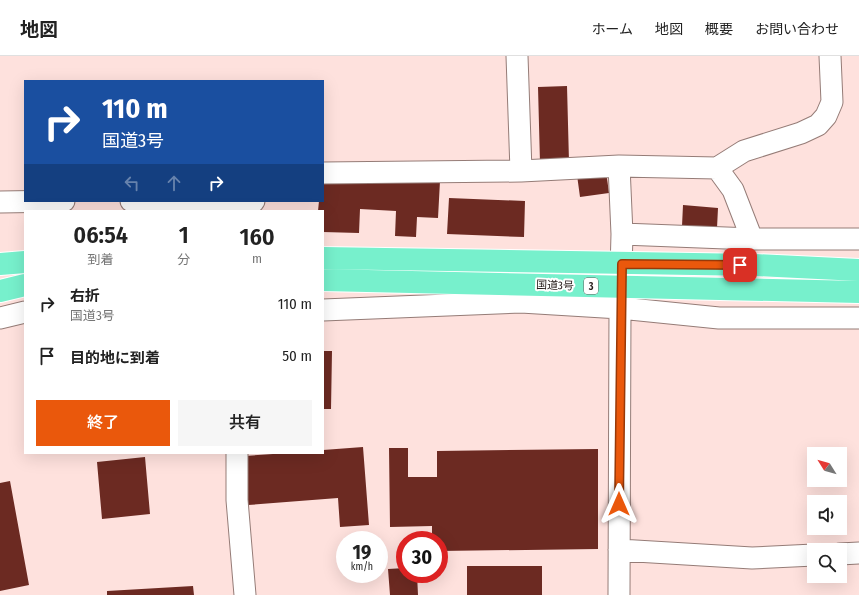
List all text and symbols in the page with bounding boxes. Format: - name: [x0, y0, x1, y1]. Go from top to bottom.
- text: 地図: [20, 18, 58, 41]
- text: ホーム: [591, 21, 633, 38]
- text: 地図: [655, 21, 683, 38]
- text: 概要: [705, 21, 733, 38]
- text: お問い合わせ: [755, 21, 839, 38]
- text: 110 m: [102, 92, 168, 125]
- icon: right: [36, 96, 88, 148]
- text: 国道3号: [102, 130, 164, 152]
- icon: left: [121, 172, 143, 194]
- icon: ahead: [163, 172, 185, 194]
- icon: right: [205, 172, 227, 194]
- text: 06:54: [73, 221, 128, 249]
- text: 1: [179, 221, 189, 249]
- text: 160: [239, 223, 275, 251]
- pin: [723, 248, 757, 282]
- text: m: [252, 251, 262, 266]
- text: 到着: [88, 252, 114, 267]
- text: 分: [177, 252, 190, 267]
- icon: arrive: [729, 254, 751, 276]
- street label: 国道3号: [536, 278, 574, 293]
- road number: 3: [584, 278, 598, 294]
- text: 右折: [70, 287, 100, 305]
- icon: right: [36, 293, 58, 315]
- text: 110 m: [278, 295, 312, 313]
- text: 国道3号: [70, 308, 115, 323]
- icon: arrive: [36, 345, 58, 367]
- text: 50 m: [282, 347, 312, 365]
- text: 目的地に到着: [70, 349, 160, 367]
- button: 終了: [36, 400, 170, 446]
- button: 共有: [178, 400, 312, 446]
- north arrow: [807, 447, 847, 487]
- map controls: [807, 447, 847, 583]
- position arrow: [598, 483, 640, 525]
- button: sound: [807, 495, 847, 535]
- speed limit sign: 30: [396, 531, 448, 583]
- text: 19: [353, 540, 371, 564]
- button: search: [807, 543, 847, 583]
- text: km/h: [351, 561, 373, 573]

